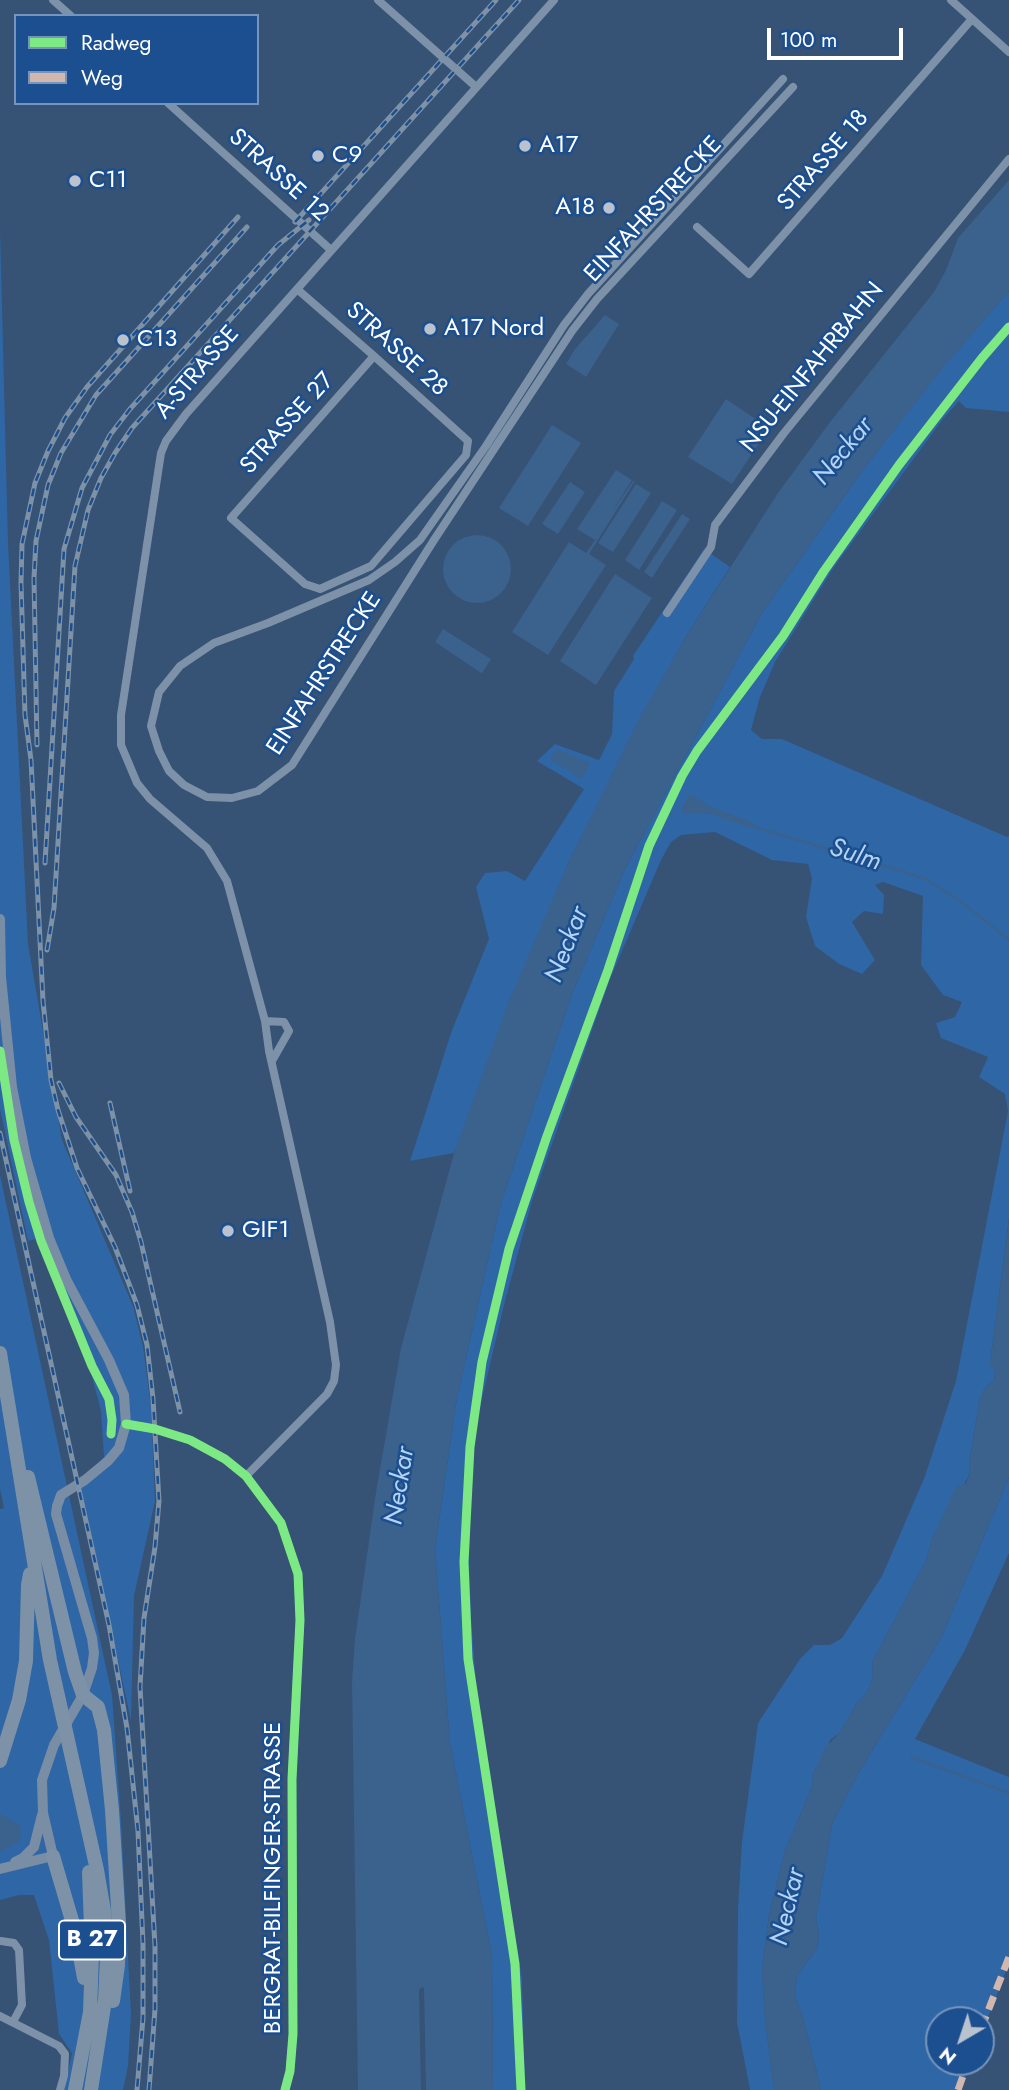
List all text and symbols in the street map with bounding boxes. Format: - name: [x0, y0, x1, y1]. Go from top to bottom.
- legend: [14, 14, 259, 105]
- scale bar: [771, 14, 908, 58]
- text: 100 m: [780, 25, 837, 55]
- text: Radweg: [81, 28, 152, 58]
- text: Weg: [81, 63, 123, 93]
- street label: STRASSE 18: [772, 105, 876, 217]
- street label: STRASSE 12: [222, 124, 334, 228]
- street label: EINFAHRSTRECKE: [579, 131, 729, 289]
- place label: A17: [539, 132, 578, 160]
- marker: A17: [517, 138, 533, 154]
- place label: C9: [332, 142, 362, 170]
- marker: C9: [310, 148, 326, 164]
- place label: C11: [89, 167, 127, 195]
- marker: C11: [67, 173, 83, 189]
- place label: A18: [555, 194, 595, 222]
- marker: A18: [601, 200, 617, 216]
- street label: NSU-EINFAHRBAHN: [735, 277, 891, 459]
- street label: STRASSE 28: [339, 297, 453, 403]
- place label: A17 Nord: [444, 315, 544, 343]
- street label: A-STRASSE: [150, 321, 246, 425]
- marker: A17 Nord: [422, 321, 438, 337]
- place label: C13: [137, 326, 177, 354]
- marker: C13: [115, 332, 131, 348]
- street label: STRASSE 27: [235, 367, 341, 481]
- water label: Neckar: [807, 412, 881, 492]
- street label: EINFAHRSTRECKE: [262, 587, 388, 761]
- water label: Sulm: [825, 833, 885, 879]
- water label: Neckar: [539, 903, 597, 987]
- place label: GIF1: [242, 1217, 289, 1245]
- marker: GIF1: [220, 1223, 236, 1239]
- water label: Neckar: [379, 1445, 423, 1527]
- street label: BERGRAT-BILFINGER-STRASSE: [260, 1722, 288, 2034]
- water label: Neckar: [765, 1865, 813, 1949]
- road number: B 27: [59, 1921, 125, 1960]
- north arrow: [925, 2006, 995, 2076]
- text: N: [933, 2041, 962, 2071]

